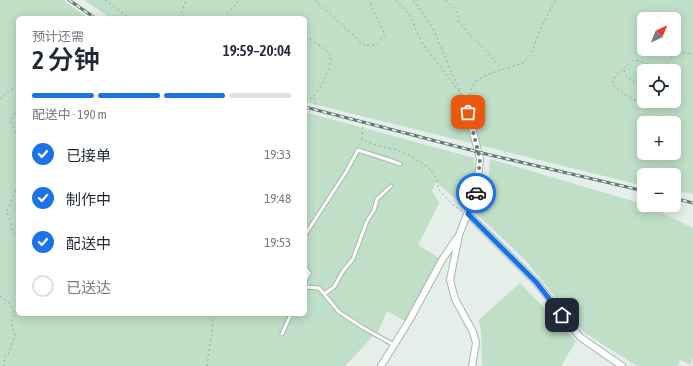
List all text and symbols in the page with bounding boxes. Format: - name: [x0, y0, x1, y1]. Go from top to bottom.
- north arrow: [637, 12, 681, 56]
- map controls: [637, 12, 681, 212]
- text: 预计还需: [32, 29, 84, 44]
- text: 19:59–20:04: [223, 42, 291, 59]
- text: 2 分钟: [32, 45, 100, 75]
- button: locate: [637, 64, 681, 108]
- pin: [451, 95, 485, 129]
- icon: bag: [457, 101, 479, 123]
- text: 配送中 · 190 m: [32, 107, 107, 122]
- button: +: [637, 116, 681, 160]
- icon: check: [32, 143, 54, 165]
- text: 已接单: [66, 147, 111, 164]
- text: 19:33: [264, 147, 291, 162]
- button: −: [637, 168, 681, 212]
- courier: [456, 173, 496, 213]
- icon: car: [465, 182, 487, 204]
- icon: check: [32, 187, 54, 209]
- text: 制作中: [66, 191, 111, 208]
- text: 19:48: [264, 191, 291, 206]
- icon: check: [32, 231, 54, 253]
- text: 配送中: [66, 235, 111, 252]
- text: 19:53: [264, 235, 291, 250]
- text: 已送达: [66, 279, 111, 296]
- pin: [545, 298, 579, 332]
- icon: home: [551, 304, 573, 326]

